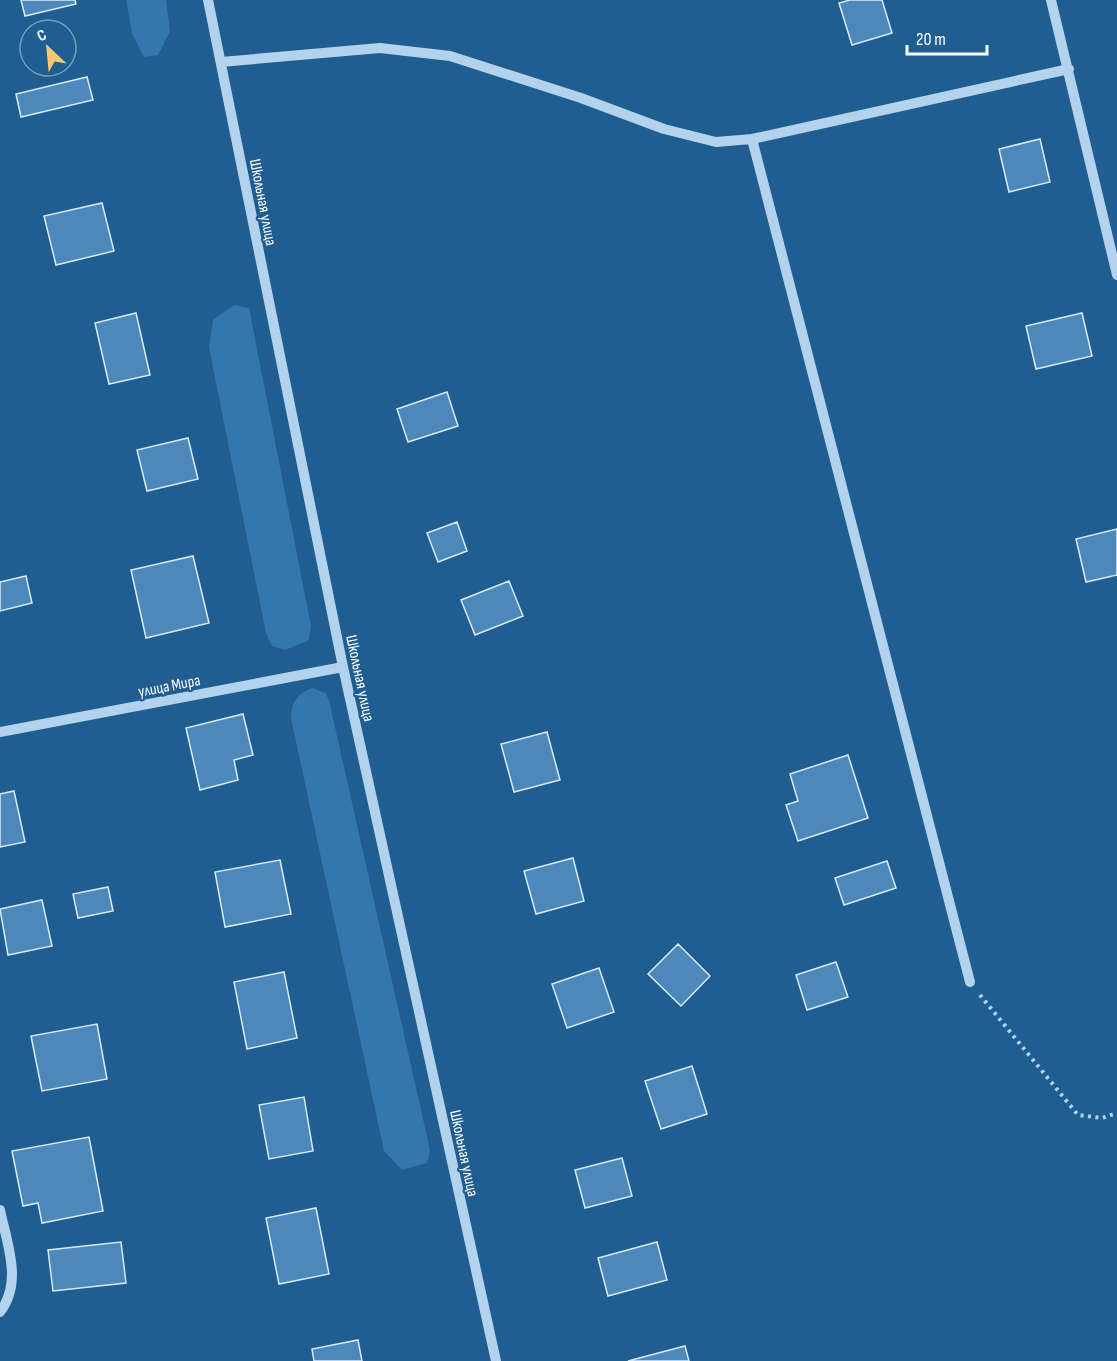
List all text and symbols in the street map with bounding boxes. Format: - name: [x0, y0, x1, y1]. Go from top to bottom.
- north arrow: [18, 18, 78, 78]
- scale bar: [907, 18, 986, 56]
- text: С: [34, 26, 50, 46]
- text: 20 m: [916, 29, 946, 50]
- street label: Школьная улица: [245, 157, 280, 247]
- street label: Школьная улица: [341, 633, 378, 723]
- street label: улица Мира: [137, 671, 202, 702]
- street label: Школьная улица: [445, 1108, 482, 1198]

